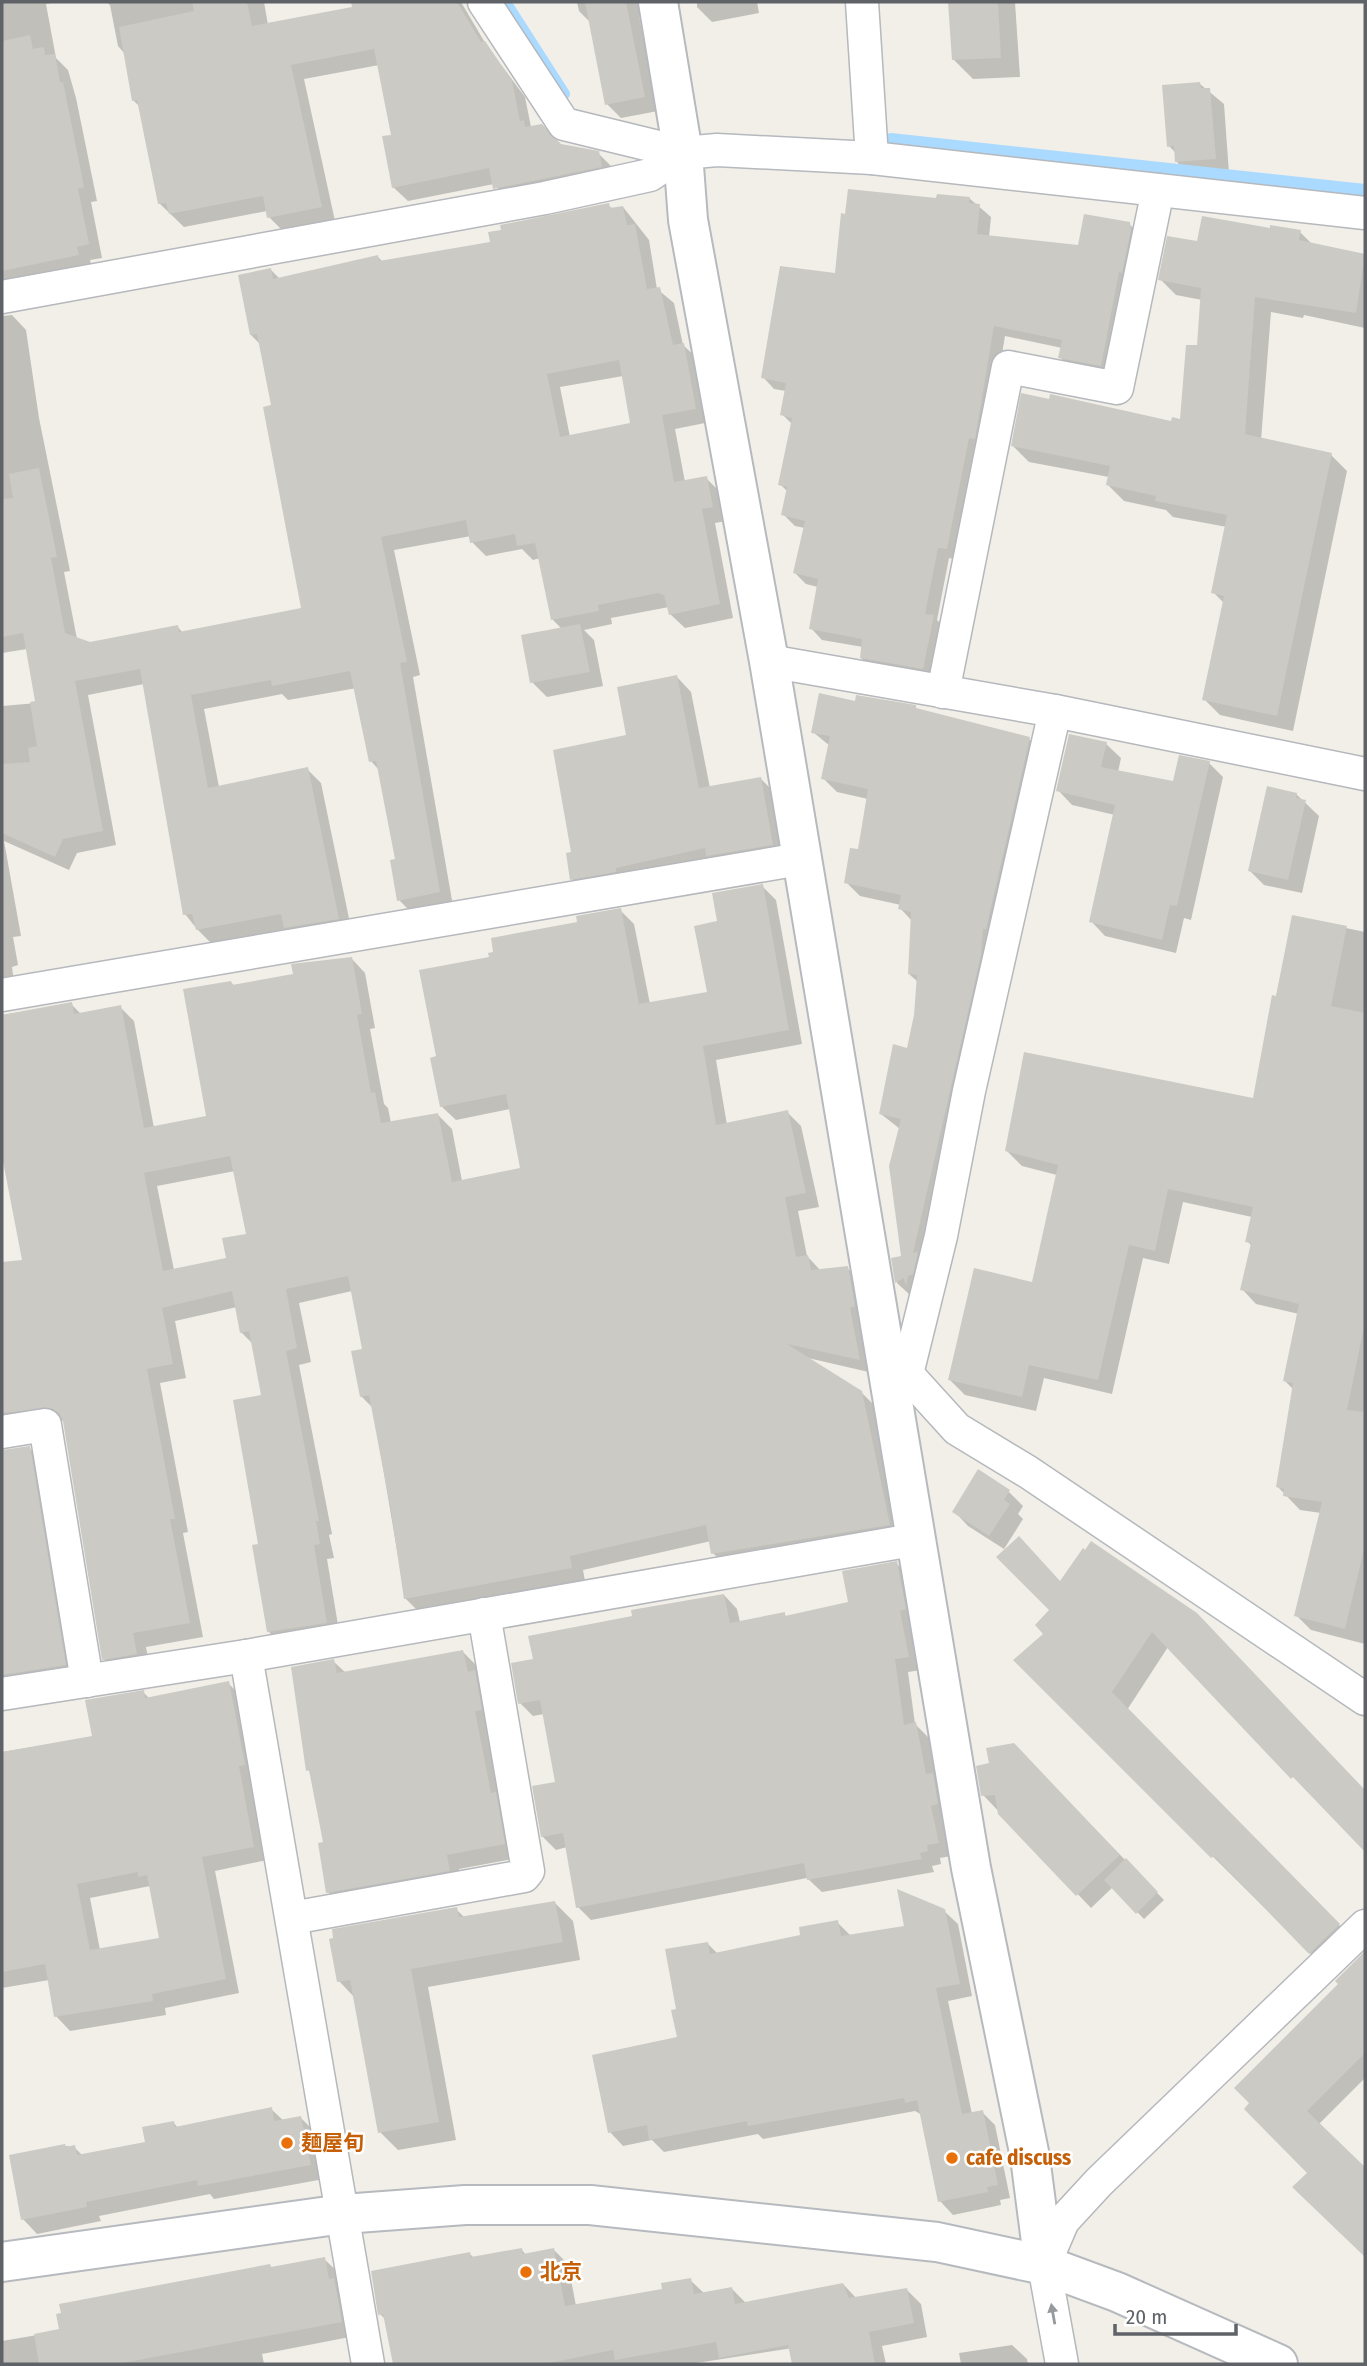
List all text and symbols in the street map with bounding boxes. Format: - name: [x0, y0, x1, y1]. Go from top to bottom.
- place label: 麺屋旬: [301, 2130, 364, 2156]
- marker: 麺屋旬: [279, 2135, 295, 2151]
- place label: cafe discuss: [966, 2145, 1071, 2171]
- marker: cafe discuss: [944, 2150, 960, 2166]
- place label: 北京: [540, 2259, 582, 2285]
- marker: 北京: [518, 2264, 534, 2280]
- scale bar: [1115, 2292, 1236, 2336]
- one-way arrow: [1047, 2303, 1058, 2325]
- text: 20 m: [1126, 2304, 1167, 2330]

